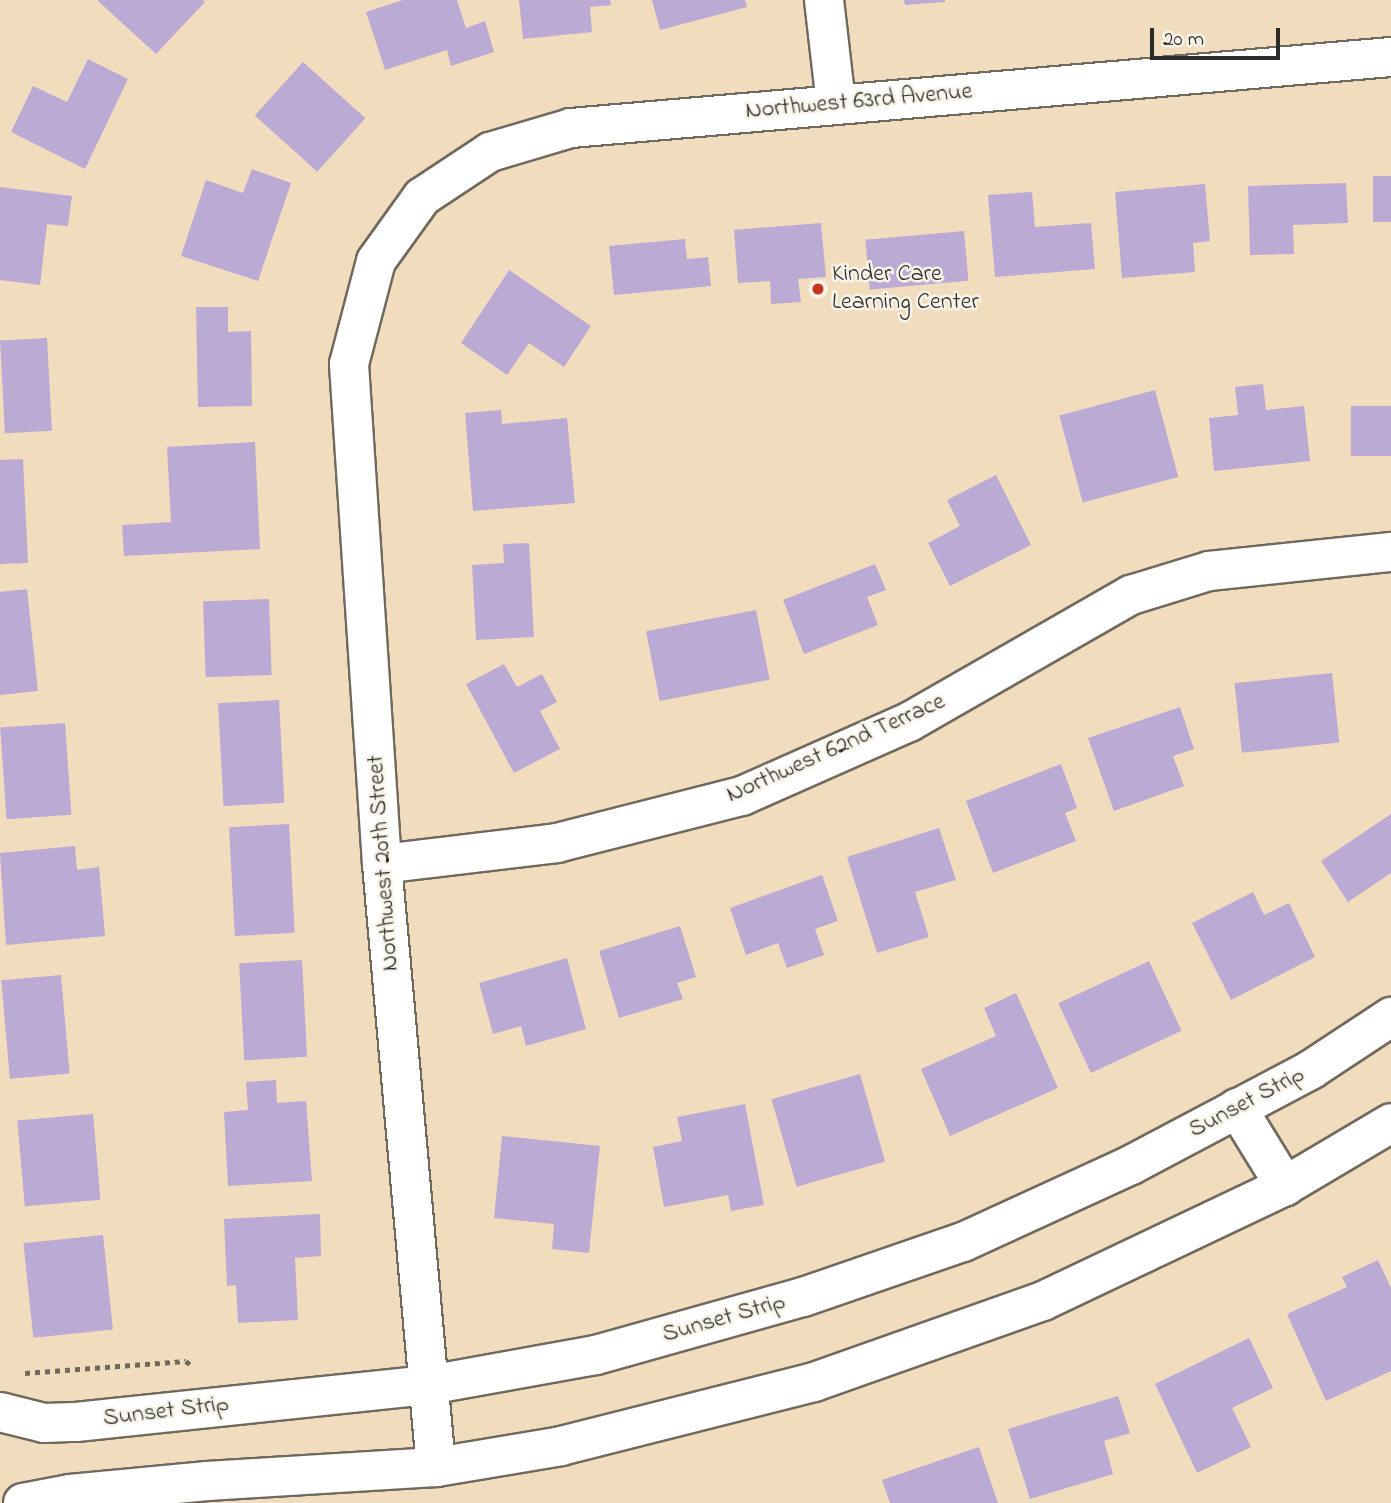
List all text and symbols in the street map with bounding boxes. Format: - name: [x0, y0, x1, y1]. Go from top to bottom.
- scale bar: [1153, 14, 1282, 58]
- text: 20 m: [1163, 25, 1204, 55]
- street label: Northwest 63rd Avenue: [744, 78, 974, 126]
- place label: Kinder Care Learning Center: [832, 261, 979, 317]
- marker: Kinder Care Learning Center: [810, 281, 826, 297]
- street label: Northwest 62nd Terrace: [722, 688, 950, 810]
- street label: Northwest 20th Street: [362, 754, 406, 972]
- street label: Sunset Strip: [1185, 1061, 1309, 1145]
- street label: Sunset Strip: [659, 1288, 789, 1350]
- street label: Sunset Strip: [102, 1390, 230, 1434]

